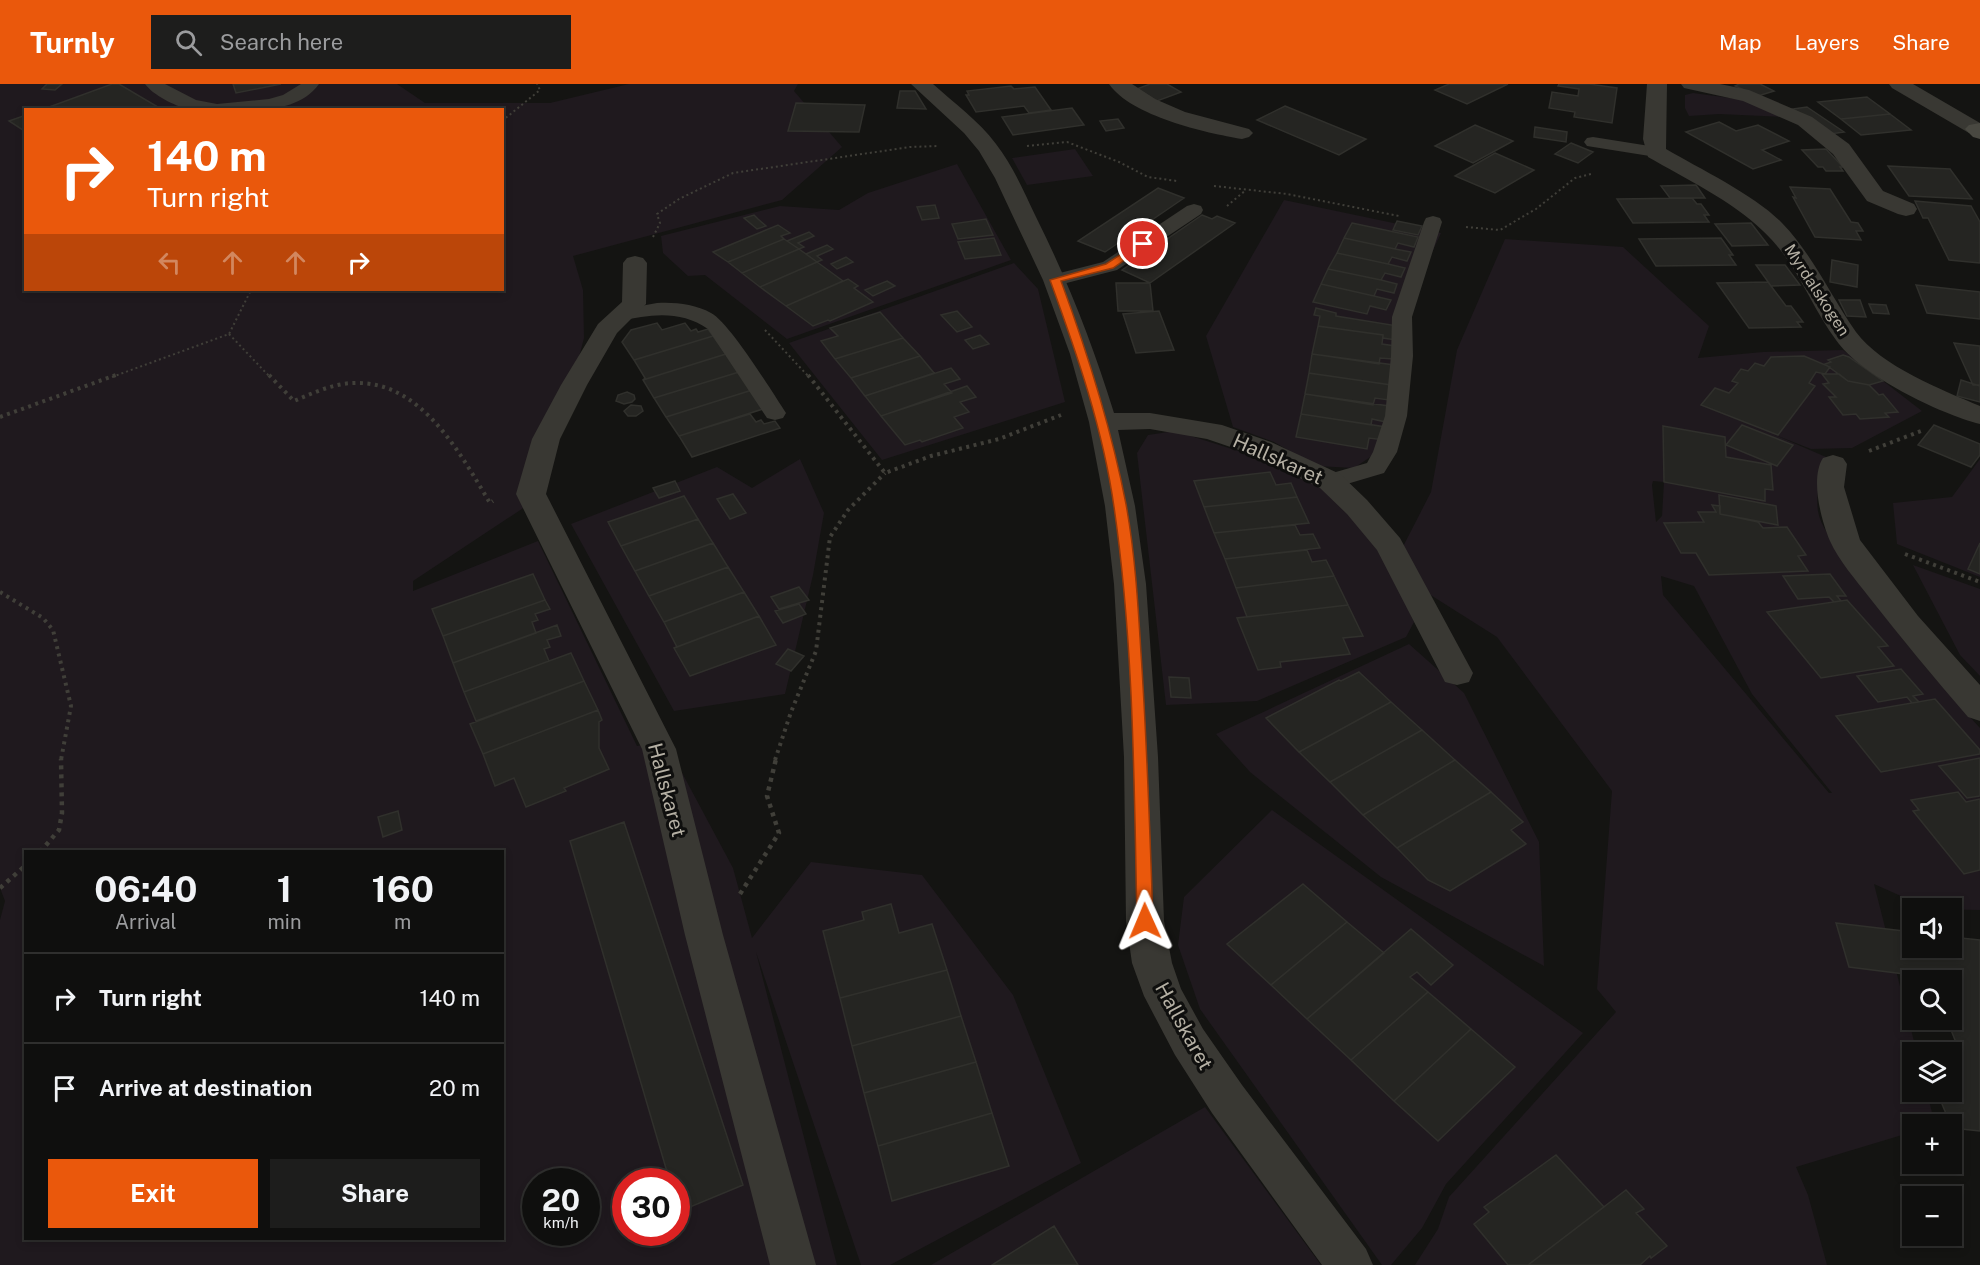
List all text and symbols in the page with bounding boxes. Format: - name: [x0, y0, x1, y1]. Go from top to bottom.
- search box: [151, 15, 571, 69]
- text: Turnly: [30, 26, 115, 59]
- icon: search: [172, 26, 205, 59]
- text: Search here: [220, 29, 343, 55]
- text: Map: [1719, 30, 1762, 55]
- text: Layers: [1795, 30, 1859, 55]
- text: Share: [1892, 30, 1950, 55]
- text: 140 m: [147, 131, 267, 180]
- icon: right: [48, 132, 126, 210]
- text: Turn right: [147, 181, 270, 213]
- pin: [1117, 218, 1168, 269]
- icon: arrive: [1126, 227, 1159, 260]
- street label: Myrdalskogen: [1780, 241, 1854, 339]
- icon: left: [153, 246, 186, 279]
- icon: ahead: [216, 246, 249, 279]
- icon: ahead: [279, 246, 312, 279]
- icon: right: [342, 246, 375, 279]
- street label: Hallskaret: [1229, 428, 1327, 490]
- street label: Hallskaret: [643, 740, 691, 840]
- text: 06:40: [94, 868, 197, 910]
- text: 1: [277, 868, 292, 910]
- text: 160: [372, 868, 434, 910]
- position arrow: [1113, 889, 1177, 953]
- map controls: [1902, 898, 1962, 1246]
- button: sound: [1902, 898, 1962, 958]
- text: Arrival: [115, 910, 177, 934]
- text: min: [268, 910, 301, 934]
- text: m: [394, 910, 411, 934]
- button: search: [1902, 970, 1962, 1030]
- street label: Hallskaret: [1150, 978, 1218, 1074]
- icon: right: [48, 982, 81, 1015]
- text: Turn right: [99, 985, 202, 1011]
- text: 140 m: [419, 985, 480, 1011]
- button: layers: [1902, 1042, 1962, 1102]
- icon: arrive: [48, 1072, 81, 1105]
- text: Arrive at destination: [99, 1075, 312, 1101]
- text: 20 m: [429, 1075, 480, 1101]
- button: +: [1902, 1114, 1962, 1174]
- button: Exit: [48, 1159, 258, 1228]
- button: Share: [270, 1159, 480, 1228]
- speed limit sign: 30: [612, 1168, 690, 1246]
- text: 20: [542, 1182, 580, 1218]
- button: −: [1902, 1186, 1962, 1246]
- text: km/h: [543, 1214, 579, 1231]

